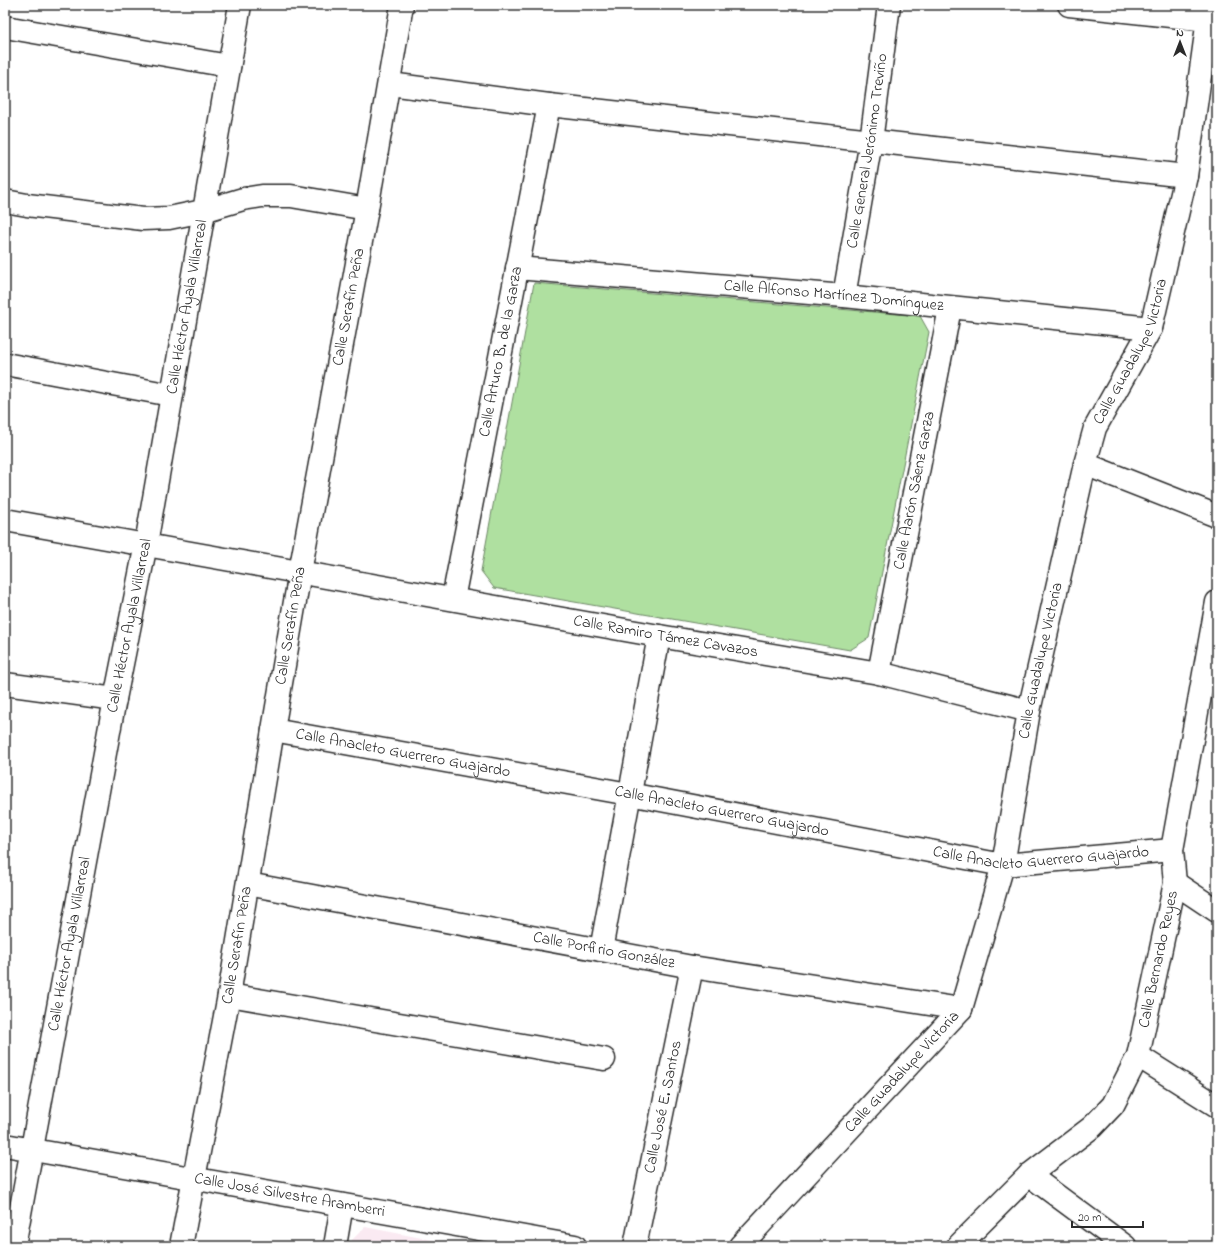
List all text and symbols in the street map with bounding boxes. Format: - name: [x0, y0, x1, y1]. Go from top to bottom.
- north arrow: [1160, 22, 1200, 62]
- text: N: [1176, 25, 1184, 41]
- street label: Calle General Jerónimo Treviño: [840, 52, 894, 250]
- street label: Calle Héctor Ayala Villarreal: [160, 217, 214, 396]
- street label: Calle Serafín Peña: [326, 246, 372, 368]
- street label: Calle Arturo B. de la Garza: [473, 264, 529, 439]
- street label: Calle Alfonso Martínez Domínguez: [723, 274, 945, 318]
- street label: Calle Guadalupe Victoria: [1087, 276, 1174, 429]
- street label: Calle Aarón Sáenz Garza: [887, 409, 942, 572]
- street label: Calle Héctor Ayala Villarreal: [101, 537, 159, 715]
- street label: Calle Serafín Peña: [269, 565, 313, 687]
- street label: Calle Guadalupe Victoria: [1012, 580, 1070, 741]
- street label: Calle Ramiro Támez Cavazos: [571, 609, 760, 664]
- street label: Calle Anacleto Guerrero Guajardo: [294, 722, 512, 784]
- street label: Calle Anacleto Guerrero Guajardo: [612, 780, 831, 844]
- street label: Calle Anacleto Guerrero Guajardo: [931, 840, 1150, 877]
- street label: Calle Héctor Ayala Villarreal: [42, 855, 98, 1033]
- street label: Calle Serafín Peña: [215, 884, 259, 1006]
- street label: Calle Bernardo Reyes: [1132, 888, 1185, 1030]
- street label: Calle Porfirio González: [531, 926, 677, 976]
- street label: Calle Guadalupe Victoria: [839, 1005, 966, 1139]
- street label: Calle José E. Santos: [638, 1038, 689, 1176]
- street label: Calle José Silvestre Aramberri: [192, 1167, 387, 1224]
- scale bar: [1072, 1203, 1143, 1229]
- text: 20 m: [1078, 1209, 1101, 1227]

